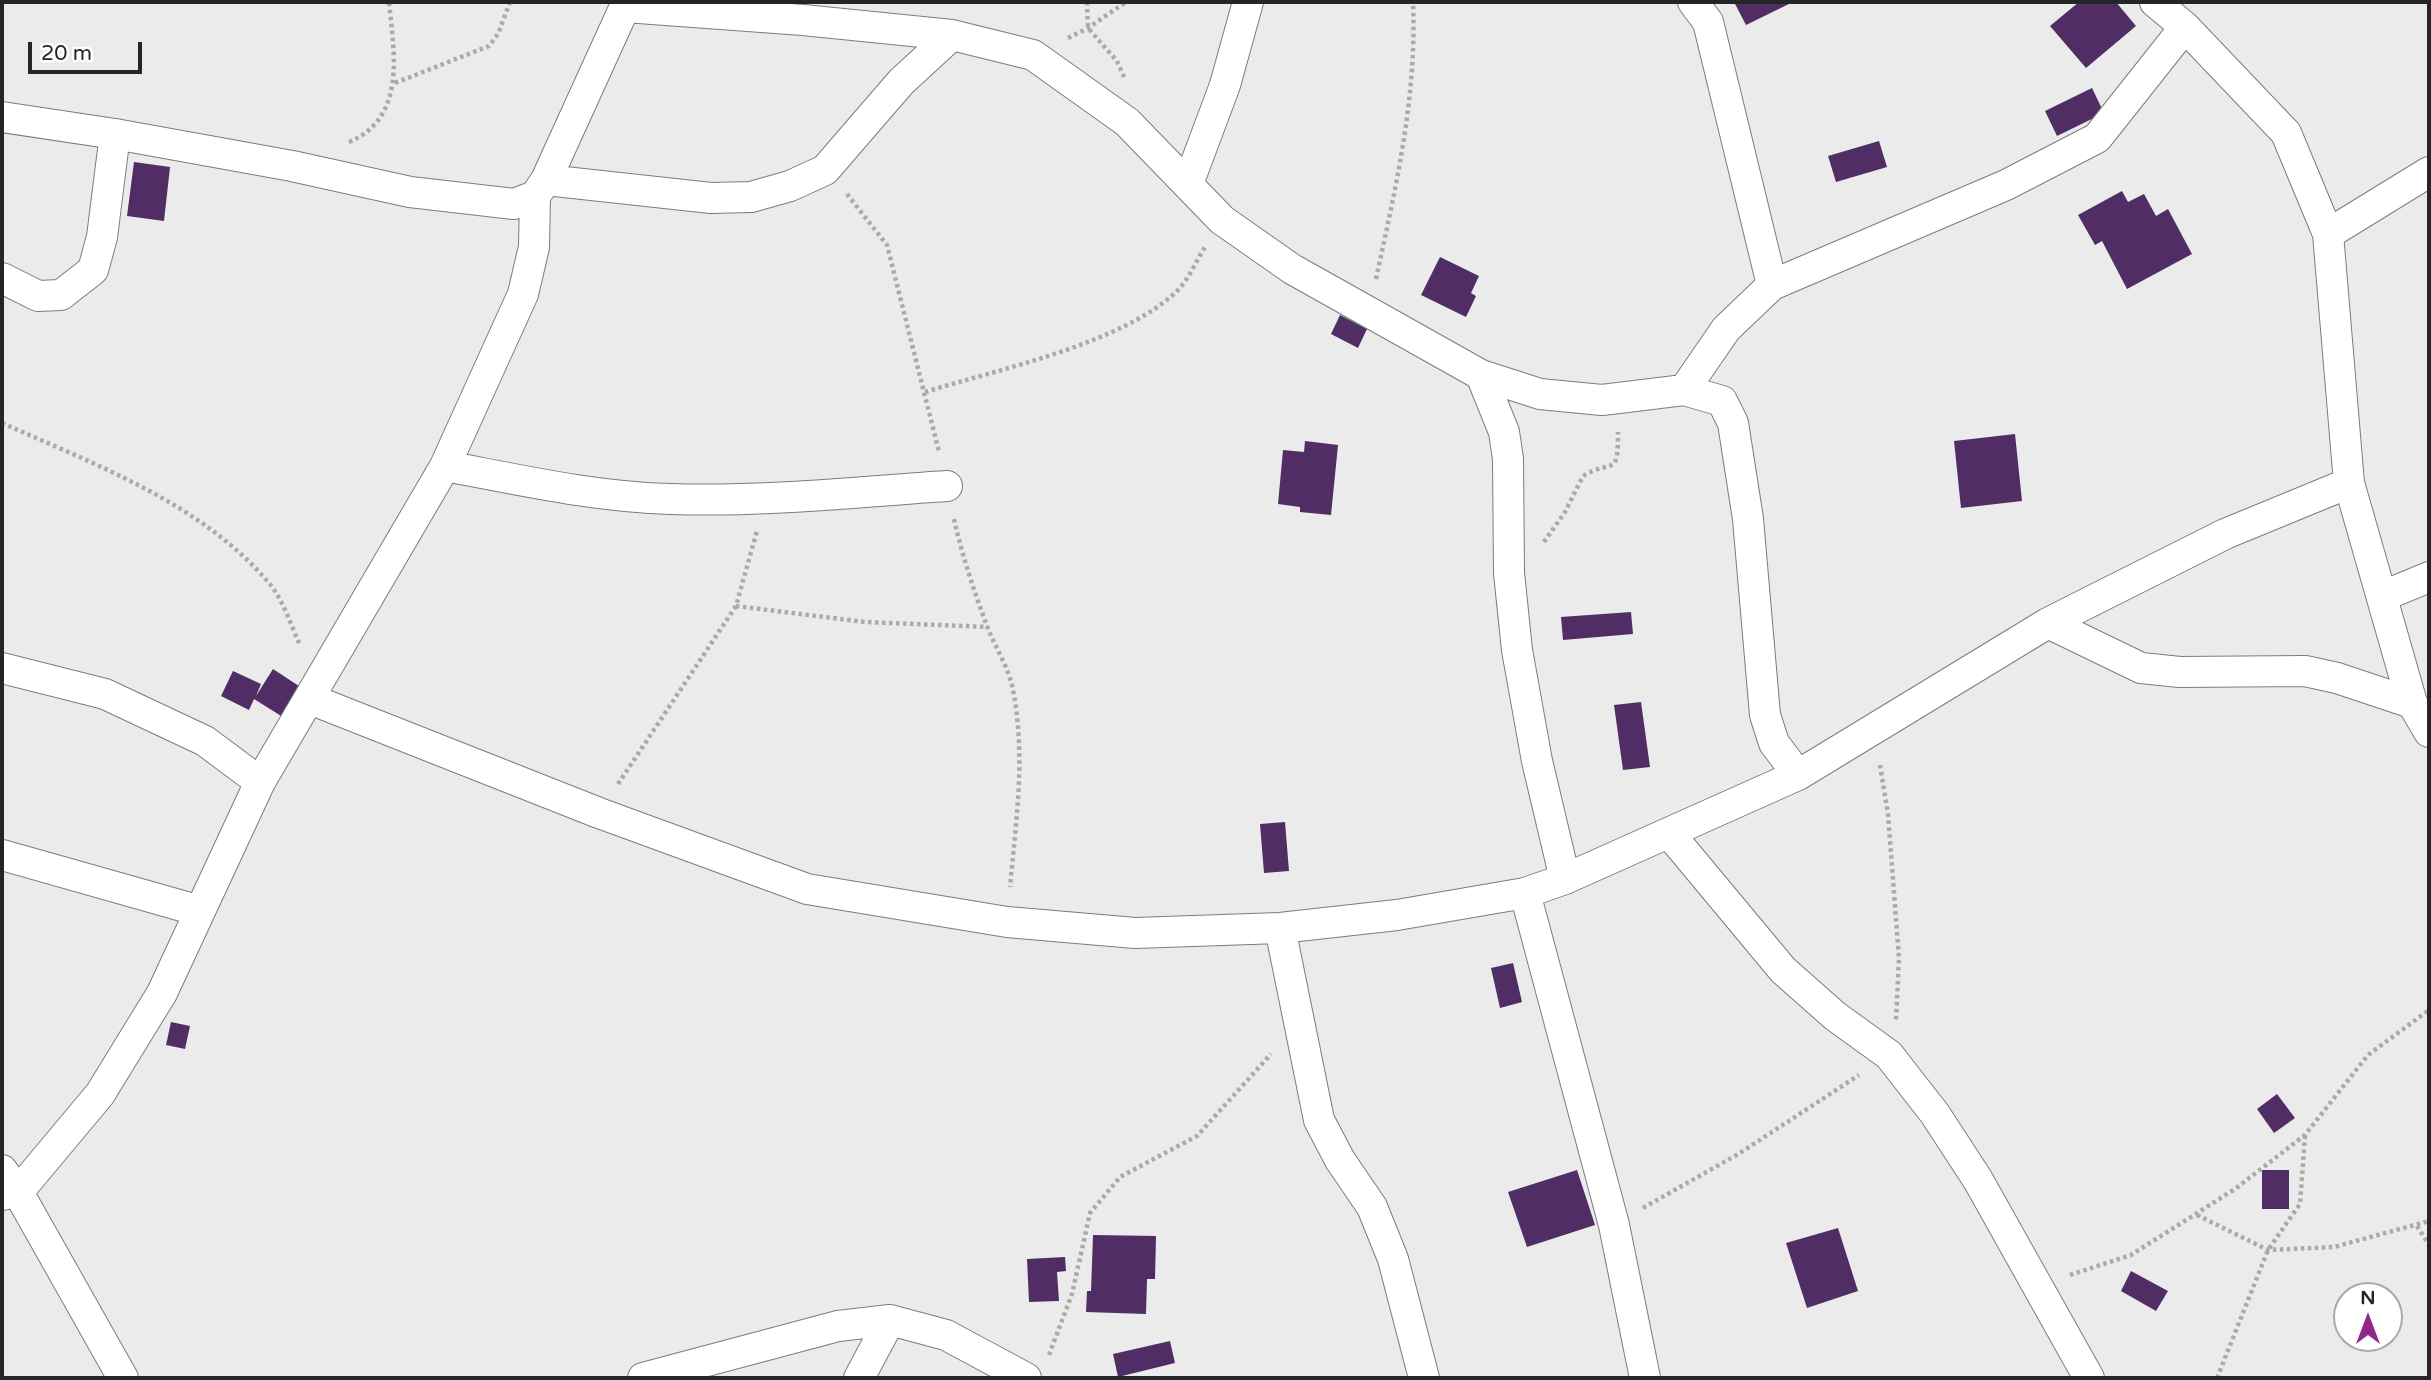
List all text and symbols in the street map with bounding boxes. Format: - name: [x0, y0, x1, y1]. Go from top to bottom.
- scale bar: [32, 28, 145, 72]
- text: 20 m: [41, 41, 92, 66]
- north arrow: [2333, 1282, 2403, 1352]
- text: N: [2360, 1287, 2376, 1309]

